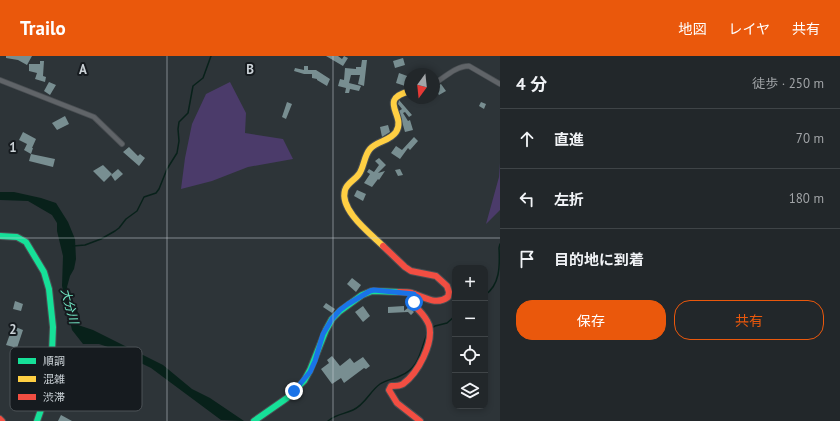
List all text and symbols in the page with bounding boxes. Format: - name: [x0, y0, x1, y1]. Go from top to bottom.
- text: Trailo: [20, 16, 66, 40]
- text: 地図: [678, 20, 706, 38]
- text: レイヤ: [728, 20, 770, 38]
- text: 共有: [792, 20, 820, 38]
- text: A: [79, 61, 87, 78]
- text: B: [246, 61, 254, 78]
- north arrow: [404, 68, 440, 104]
- text: 4 分: [516, 73, 547, 95]
- text: 徒歩 · 250 m: [752, 75, 824, 92]
- icon: ahead: [516, 128, 538, 150]
- text: 直進: [554, 130, 584, 149]
- text: 70 m: [796, 130, 824, 147]
- text: 1: [9, 139, 17, 156]
- icon: left: [516, 188, 538, 210]
- text: 左折: [554, 190, 584, 209]
- text: 180 m: [789, 190, 824, 207]
- icon: arrive: [516, 248, 538, 270]
- text: 目的地に到着: [554, 250, 644, 269]
- map controls: [452, 265, 488, 409]
- button: +: [452, 265, 488, 301]
- water label: 大分川: [58, 287, 82, 327]
- route start: [405, 293, 423, 311]
- button: 保存: [516, 300, 666, 340]
- button: 共有: [674, 300, 824, 340]
- button: −: [452, 301, 488, 337]
- text: 2: [9, 321, 17, 338]
- button: locate: [452, 337, 488, 373]
- legend: [10, 347, 142, 411]
- text: 順調: [43, 354, 65, 368]
- text: 混雑: [43, 372, 65, 386]
- button: layers: [452, 373, 488, 409]
- route end: [285, 382, 303, 400]
- text: 渋滞: [43, 390, 65, 404]

